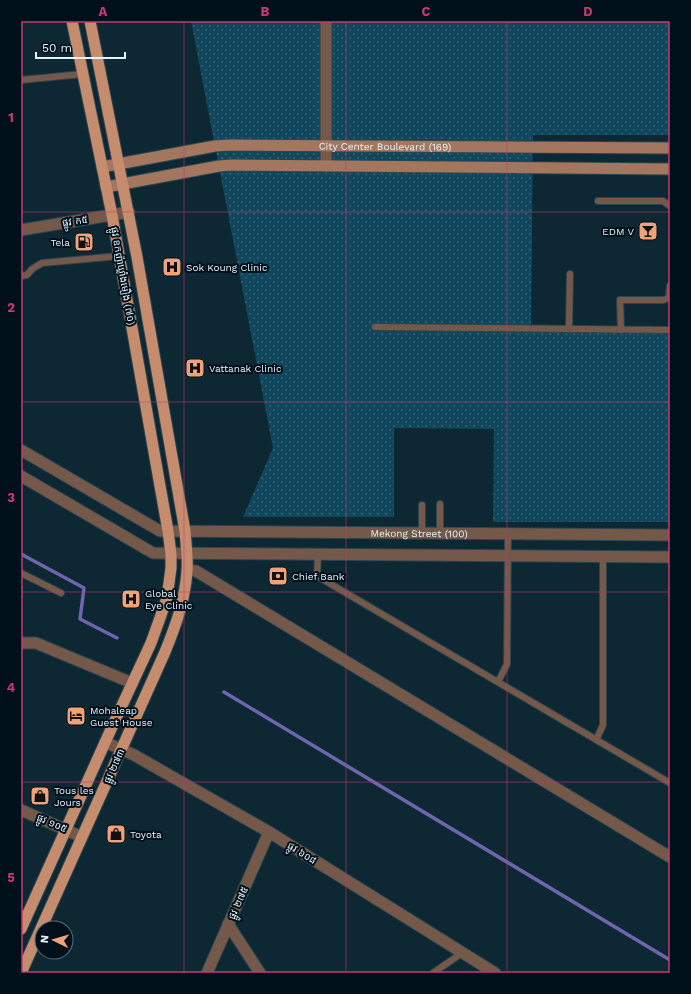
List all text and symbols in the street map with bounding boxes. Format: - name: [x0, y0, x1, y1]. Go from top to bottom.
- text: A: [99, 4, 108, 19]
- text: B: [261, 4, 270, 19]
- text: C: [422, 4, 431, 19]
- text: D: [583, 4, 593, 19]
- scale bar: [36, 34, 125, 60]
- text: 50 m: [42, 41, 72, 55]
- text: 1: [8, 110, 14, 125]
- street label: City Center Boulevard (169): [319, 140, 451, 152]
- street label: ផ្លូវ ក៥: [61, 214, 89, 232]
- bar icon: EDM V: [637, 220, 659, 242]
- street label: ផ្លូវ ឧកញ៉ាឃ្លាំងមឿង (៧០): [105, 226, 138, 327]
- place label: EDM V: [602, 226, 635, 237]
- fuel station icon: Tela: [73, 231, 95, 253]
- place label: Tela: [51, 237, 70, 248]
- hospital icon: Sok Koung Clinic: [161, 256, 183, 278]
- place label: Sok Koung Clinic: [186, 262, 268, 273]
- text: 2: [7, 300, 15, 315]
- hospital icon: Vattanak Clinic: [184, 357, 206, 379]
- place label: Vattanak Clinic: [209, 363, 282, 374]
- text: 3: [7, 490, 15, 505]
- street label: Mekong Street (100): [371, 527, 468, 539]
- bank icon: Chief Bank: [267, 565, 289, 587]
- place label: Chief Bank: [292, 571, 345, 582]
- hospital icon: Global Eye Clinic: [120, 588, 142, 610]
- place label: Global Eye Clinic: [145, 588, 193, 611]
- text: 4: [7, 680, 16, 695]
- hotel icon: Mohaleap Guest House: [65, 705, 87, 727]
- place label: Mohaleap Guest House: [90, 705, 153, 728]
- street label: ផ្លូវ ២៧៣: [101, 747, 130, 787]
- shop icon: Tous les Jours: [29, 785, 51, 807]
- place label: Tous les Jours: [54, 785, 94, 808]
- street label: ផ្លូវ ១០៥: [34, 812, 69, 838]
- shop icon: Toyota: [105, 823, 127, 845]
- place label: Toyota: [130, 829, 162, 840]
- street label: ផ្លូវ ៦០៨: [283, 840, 319, 870]
- text: 5: [7, 870, 15, 885]
- street label: ផ្លូវ ២៧៥: [226, 885, 254, 923]
- north arrow: [34, 920, 74, 960]
- text: N: [38, 935, 51, 944]

